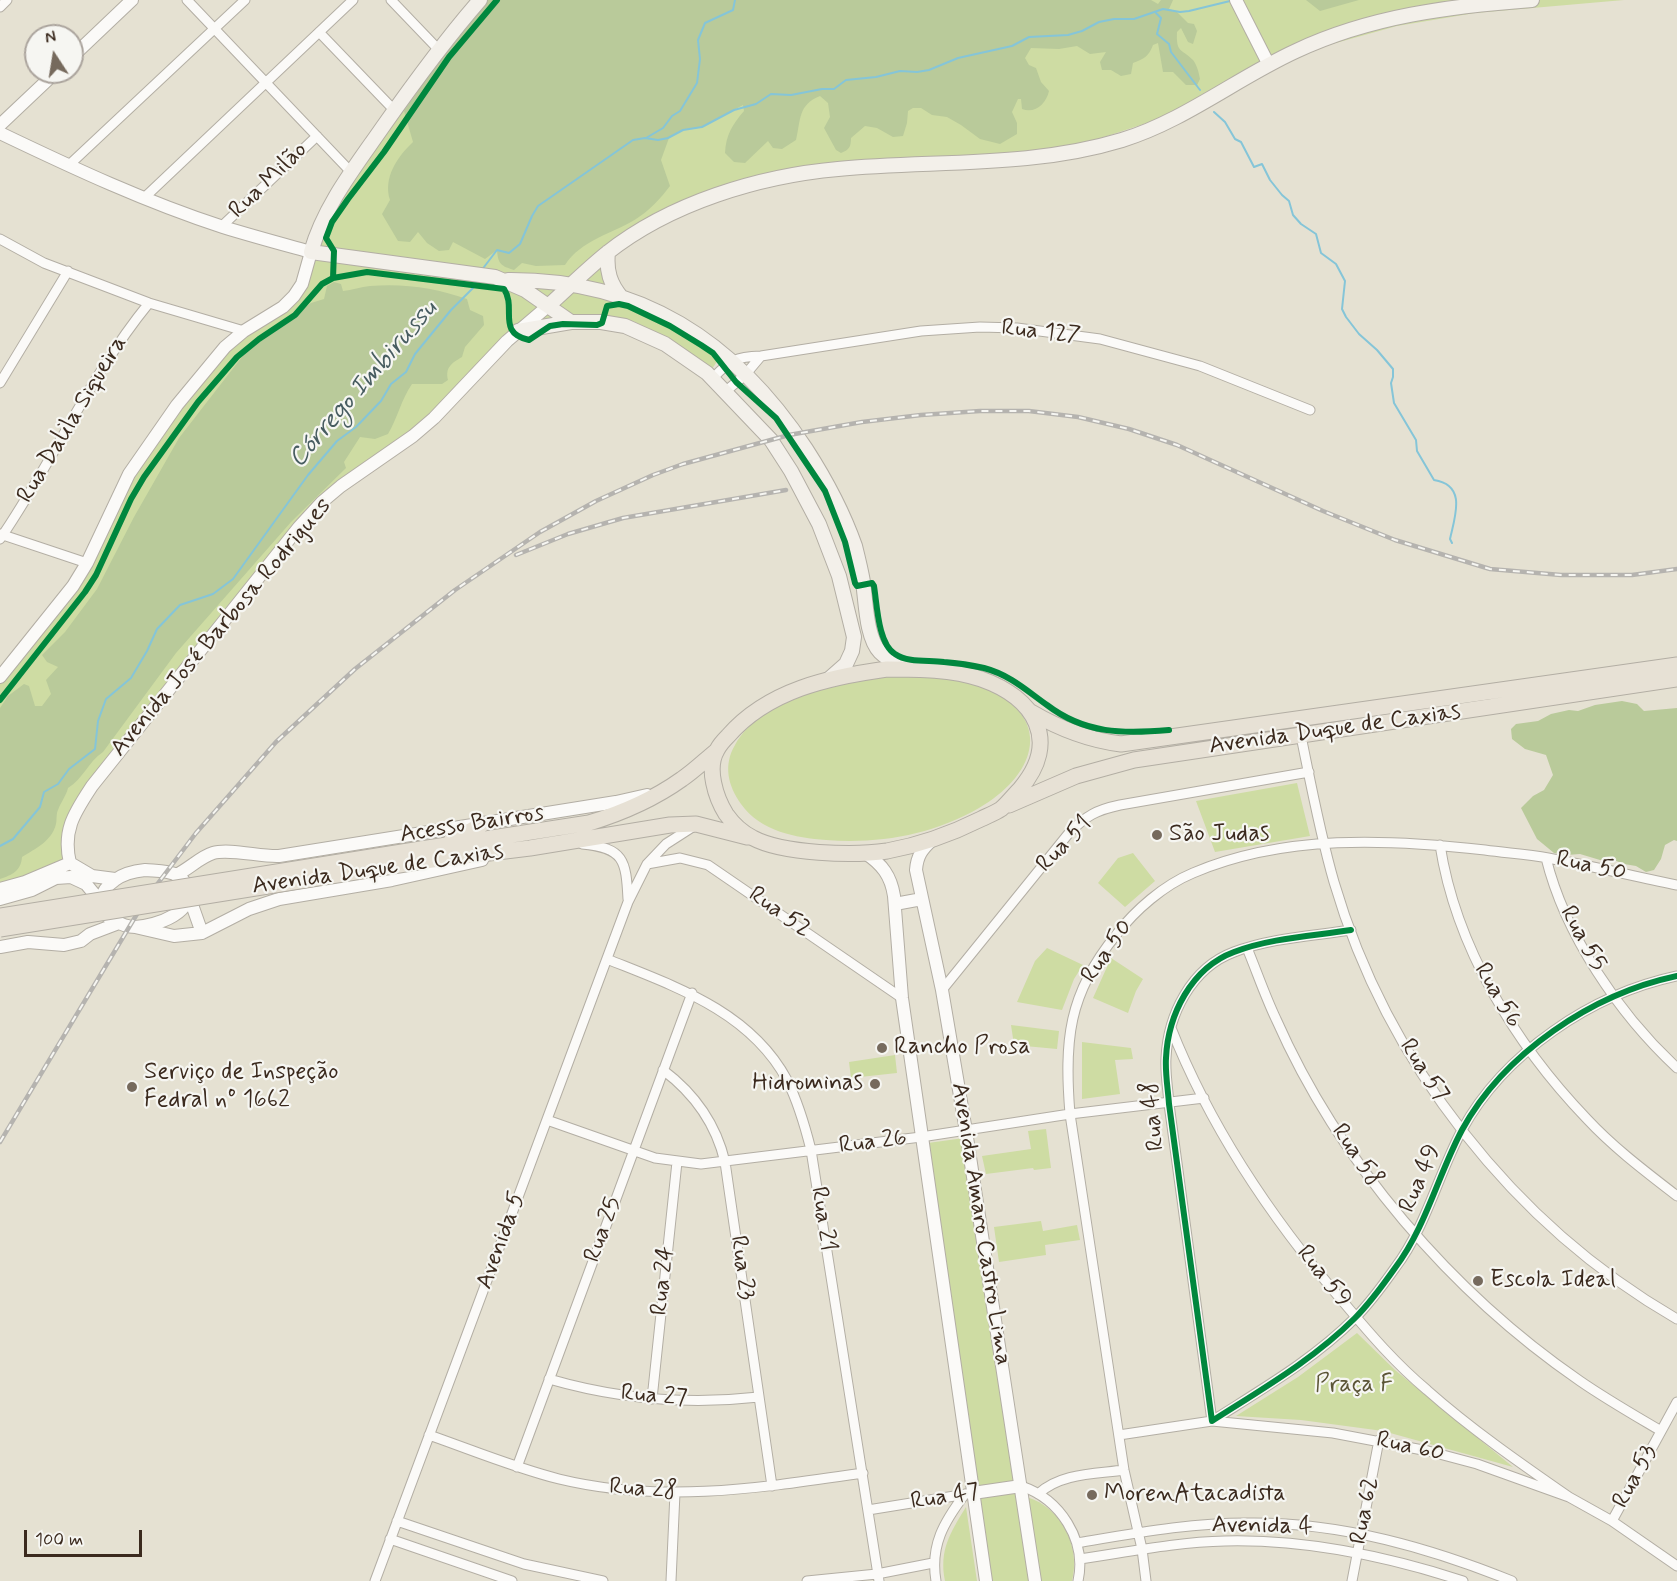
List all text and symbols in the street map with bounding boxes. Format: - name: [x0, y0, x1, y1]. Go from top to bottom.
- north arrow: [24, 24, 84, 84]
- text: N: [43, 26, 58, 49]
- street label: Rua Milão: [224, 137, 314, 225]
- water label: Córrego Imbirussu: [283, 295, 445, 475]
- street label: Rua 127: [1000, 315, 1082, 351]
- street label: Rua Dalila Siqueira: [12, 331, 134, 509]
- street label: Avenida José Barbosa Rodrigues: [105, 493, 339, 763]
- street label: Avenida Duque de Caxias: [1207, 698, 1463, 762]
- street label: Acesso Bairros: [398, 799, 546, 851]
- street label: Rua 51: [1031, 811, 1099, 879]
- place label: São Judas: [1169, 821, 1269, 849]
- marker: São Judas: [1150, 828, 1164, 842]
- street label: Avenida Duque de Caxias: [250, 838, 506, 902]
- street label: Rua 50: [1553, 846, 1629, 888]
- street label: Rua 52: [742, 881, 816, 945]
- street label: Rua 55: [1552, 901, 1612, 977]
- street label: Rua 50: [1076, 915, 1140, 989]
- street label: Rua 56: [1466, 958, 1528, 1034]
- place label: Rancho Prosa: [894, 1034, 1031, 1062]
- street label: Rua 57: [1392, 1034, 1454, 1108]
- marker: Rancho Prosa: [875, 1041, 889, 1055]
- place label: Serviço de Inspeção Fedral nº 1662: [144, 1059, 339, 1115]
- place label: Hidrominas: [752, 1070, 863, 1098]
- marker: Hidrominas: [868, 1077, 882, 1091]
- marker: Serviço de Inspeção Fedral nº 1662: [125, 1080, 139, 1094]
- street label: Rua 48: [1136, 1080, 1172, 1152]
- street label: Avenida Amaro Castro Lima: [943, 1081, 1017, 1367]
- street label: Rua 58: [1324, 1119, 1388, 1193]
- street label: Rua 26: [837, 1125, 909, 1161]
- street label: Rua 49: [1394, 1141, 1448, 1217]
- street label: Rua 21: [803, 1185, 841, 1253]
- street label: Avenida 5: [471, 1188, 533, 1294]
- street label: Rua 25: [579, 1193, 629, 1267]
- street label: Rua 23: [722, 1234, 760, 1302]
- street label: Rua 59: [1289, 1240, 1357, 1314]
- street label: Rua 24: [646, 1245, 682, 1317]
- place label: Escola Ideal: [1490, 1267, 1616, 1295]
- marker: Escola Ideal: [1471, 1274, 1485, 1288]
- park label: Praça F: [1315, 1372, 1393, 1400]
- street label: Rua 27: [619, 1380, 689, 1414]
- street label: Rua 60: [1373, 1426, 1447, 1470]
- street label: Rua 53: [1607, 1440, 1665, 1514]
- street label: Rua 28: [608, 1473, 678, 1507]
- street label: Rua 62: [1345, 1475, 1387, 1547]
- street label: Rua 47: [909, 1478, 981, 1518]
- place label: MorenAtacadista: [1104, 1481, 1286, 1509]
- marker: MorenAtacadista: [1085, 1488, 1099, 1502]
- street label: Avenida 4: [1211, 1512, 1313, 1542]
- scale bar: [27, 1518, 146, 1556]
- text: 100 m: [35, 1528, 83, 1552]

